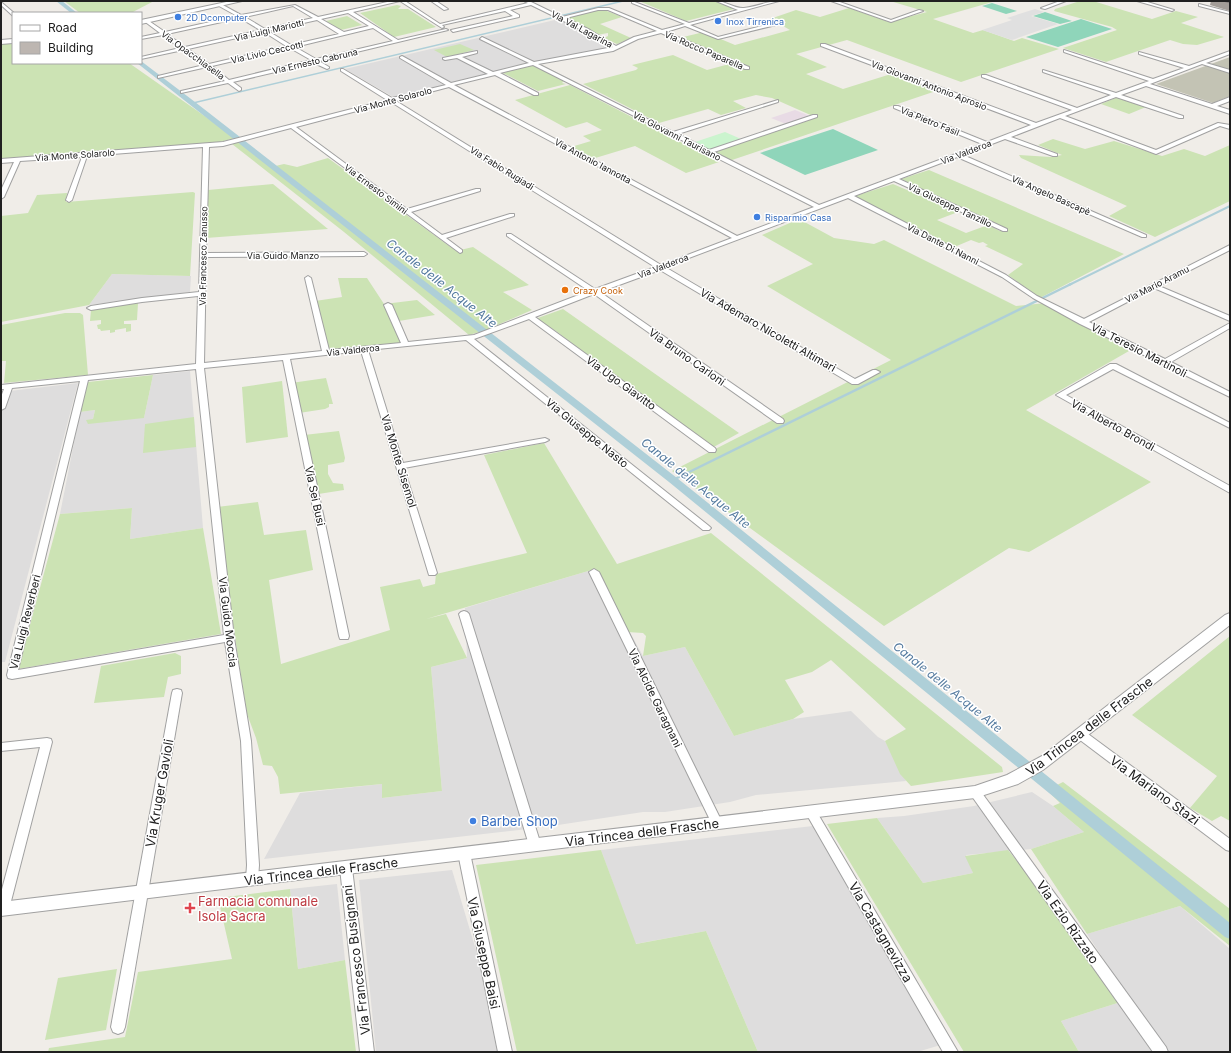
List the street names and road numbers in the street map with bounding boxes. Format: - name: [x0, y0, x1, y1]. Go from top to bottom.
- street label: Via Val Lagarina: [549, 8, 615, 50]
- street label: Via Luigi Mariotti: [233, 17, 305, 43]
- street label: Via Opacchiasella: [159, 28, 227, 82]
- street label: Via Rocco Paparella: [663, 28, 745, 72]
- street label: Via Livio Ceccotti: [230, 38, 304, 66]
- street label: Via Ernesto Cabruna: [271, 46, 359, 76]
- street label: Via Giovanni Antonio Aprosio: [869, 58, 989, 112]
- street label: Via Monte Solarolo: [353, 84, 433, 116]
- street label: Via Pietro Fasil: [899, 104, 961, 138]
- street label: Via Giovanni Taurisano: [631, 109, 723, 163]
- street label: Via Antonio Iannotta: [553, 136, 633, 186]
- street label: Via Valderoa: [939, 137, 993, 167]
- street label: Via Fabio Rugiadi: [468, 144, 536, 192]
- street label: Via Monte Solarolo: [35, 147, 115, 163]
- street label: Via Ernesto Simini: [342, 162, 410, 216]
- street label: Via Angelo Bascapè: [1010, 173, 1092, 217]
- street label: Via Giuseppe Tanzillo: [906, 181, 994, 229]
- street label: Via Francesco Zanusso: [197, 206, 209, 306]
- street label: Via Dante Di Nanni: [905, 221, 981, 267]
- street label: Via Guido Manzo: [247, 250, 319, 261]
- street label: Via Valderoa: [636, 251, 690, 281]
- street label: Via Mario Aramu: [1123, 263, 1191, 305]
- street label: Via Ademaro Nicoletti Altimari: [697, 285, 839, 375]
- street label: Via Teresio Martinoli: [1089, 320, 1189, 380]
- street label: Via Bruno Carloni: [646, 325, 728, 389]
- street label: Via Valderoa: [326, 342, 380, 358]
- street label: Via Ugo Giavitto: [583, 353, 659, 413]
- street label: Via Giuseppe Nasto: [543, 395, 632, 471]
- street label: Via Alberto Brondi: [1068, 396, 1158, 454]
- street label: Via Monte Sisemol: [378, 413, 420, 509]
- street label: Via Sei Busi: [302, 465, 328, 527]
- street label: Via Luigi Reverberi: [6, 573, 44, 671]
- street label: Via Guido Moccia: [215, 576, 241, 668]
- street label: Via Alcide Garagnani: [625, 646, 685, 750]
- street label: Via Trincea delle Frasche: [1022, 673, 1156, 779]
- street label: Via Kruger Gavioli: [142, 738, 176, 848]
- street label: Via Mariano Stazi: [1107, 752, 1203, 828]
- street label: Via Trincea delle Frasche: [564, 815, 720, 849]
- street label: Via Trincea delle Frasche: [243, 854, 399, 888]
- street label: Via Ezio Rizzato: [1033, 877, 1103, 967]
- street label: Via Castagnevizza: [846, 879, 916, 985]
- street label: Via Francesco Busignani: [339, 884, 373, 1036]
- street label: Via Giuseppe Baisi: [464, 895, 504, 1011]

